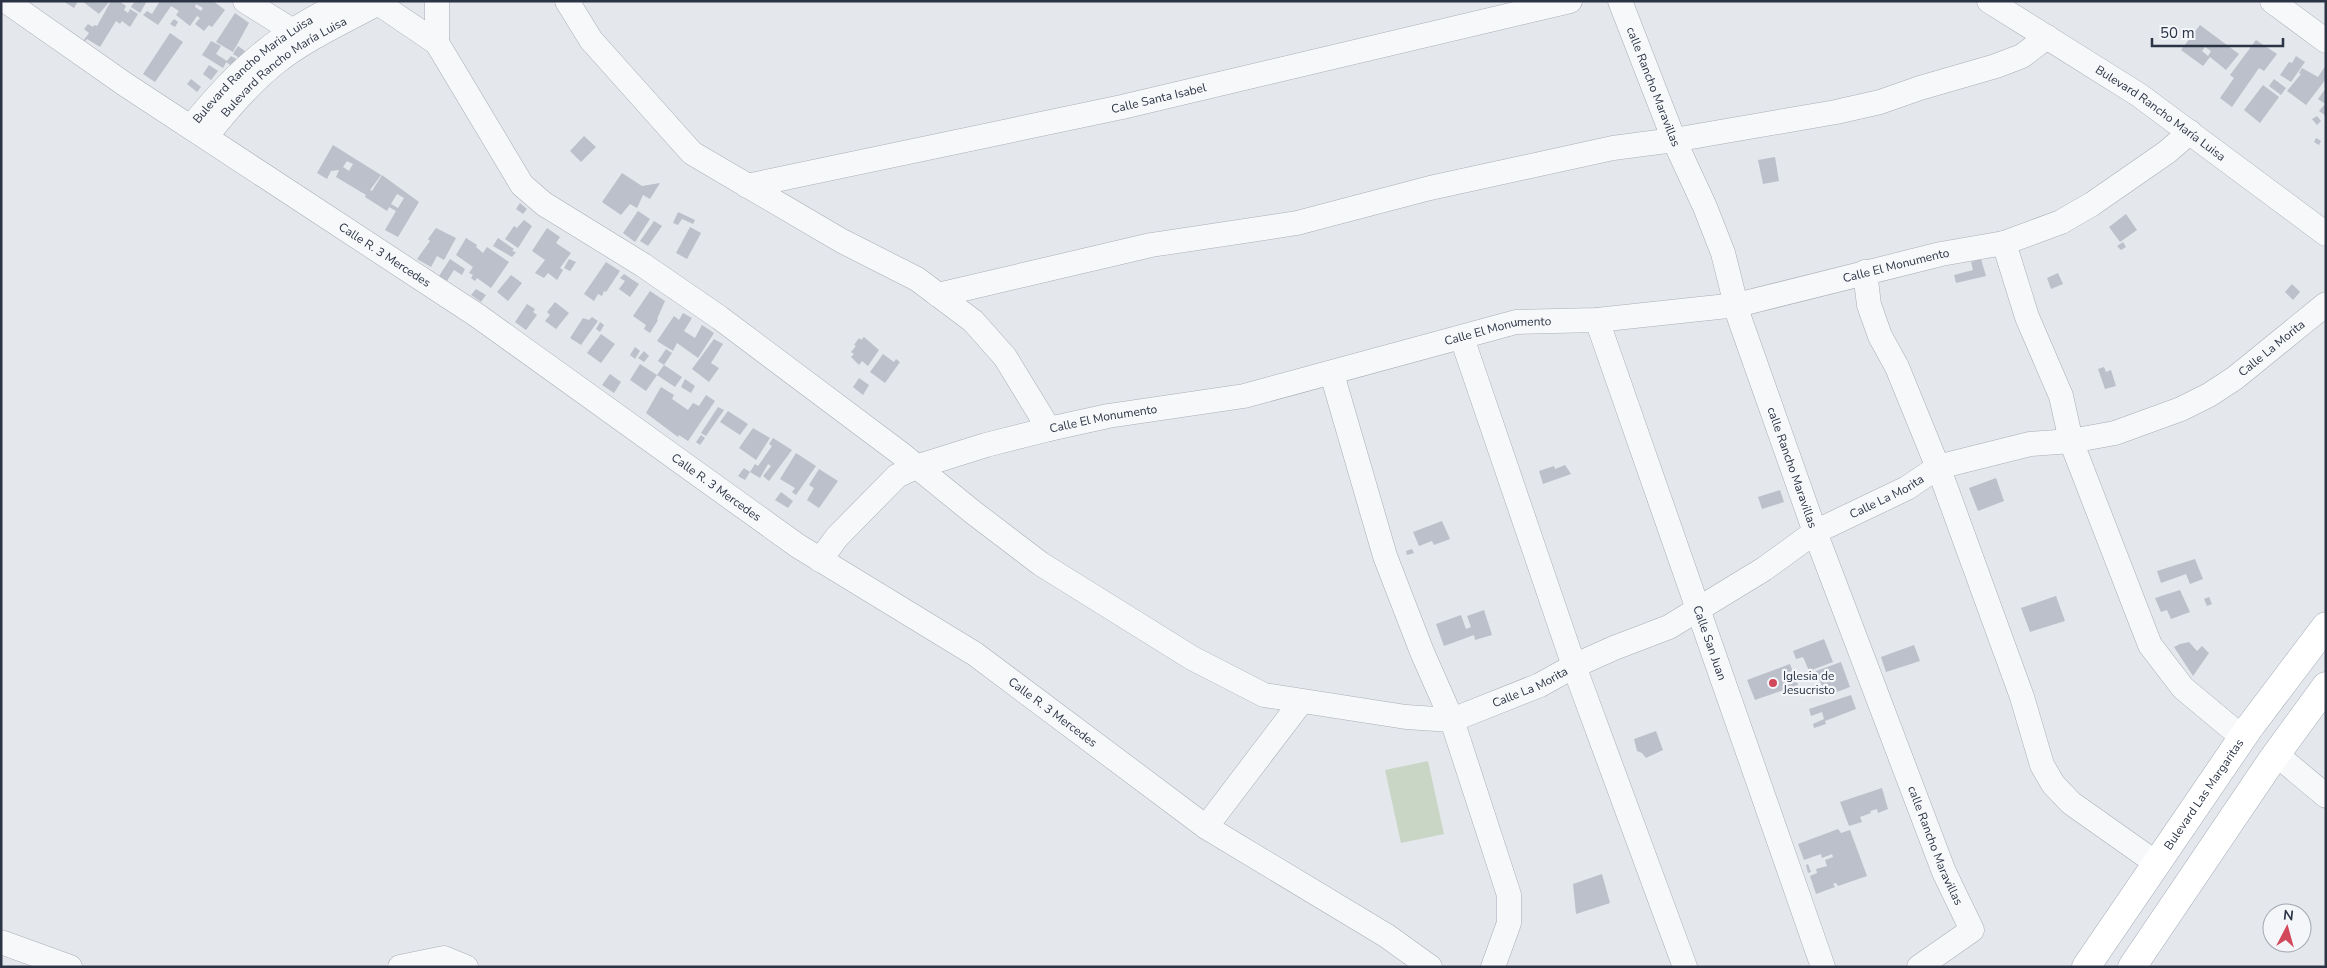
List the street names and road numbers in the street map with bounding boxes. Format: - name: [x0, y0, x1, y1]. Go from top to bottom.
- street label: Bulevard Rancho Maria Luisa: [189, 12, 316, 127]
- street label: Bulevard Rancho María Luisa: [217, 13, 349, 120]
- street label: calle Rancho Maravillas: [1623, 25, 1684, 149]
- street label: Bulevard Rancho María Luisa: [2092, 62, 2229, 165]
- street label: Calle Santa Isabel: [1110, 79, 1208, 117]
- street label: Calle R. 3 Mercedes: [336, 219, 434, 291]
- street label: Calle El Monumento: [1841, 245, 1951, 286]
- street label: Calle El Monumento: [1443, 313, 1552, 349]
- street label: Calle La Morita: [2235, 316, 2308, 380]
- street label: Calle El Monumento: [1048, 401, 1159, 437]
- street label: calle Rancho Maravillas: [1763, 405, 1821, 530]
- street label: Calle R. 3 Mercedes: [668, 450, 765, 525]
- street label: Calle La Morita: [1847, 471, 1927, 522]
- street label: Calle San Juan: [1689, 603, 1730, 682]
- street label: Calle La Morita: [1490, 663, 1571, 711]
- street label: Calle R. 3 Mercedes: [1005, 674, 1100, 751]
- street label: Bulevard Las Margaritas: [2160, 736, 2247, 853]
- street label: calle Rancho Maravillas: [1904, 783, 1967, 908]

